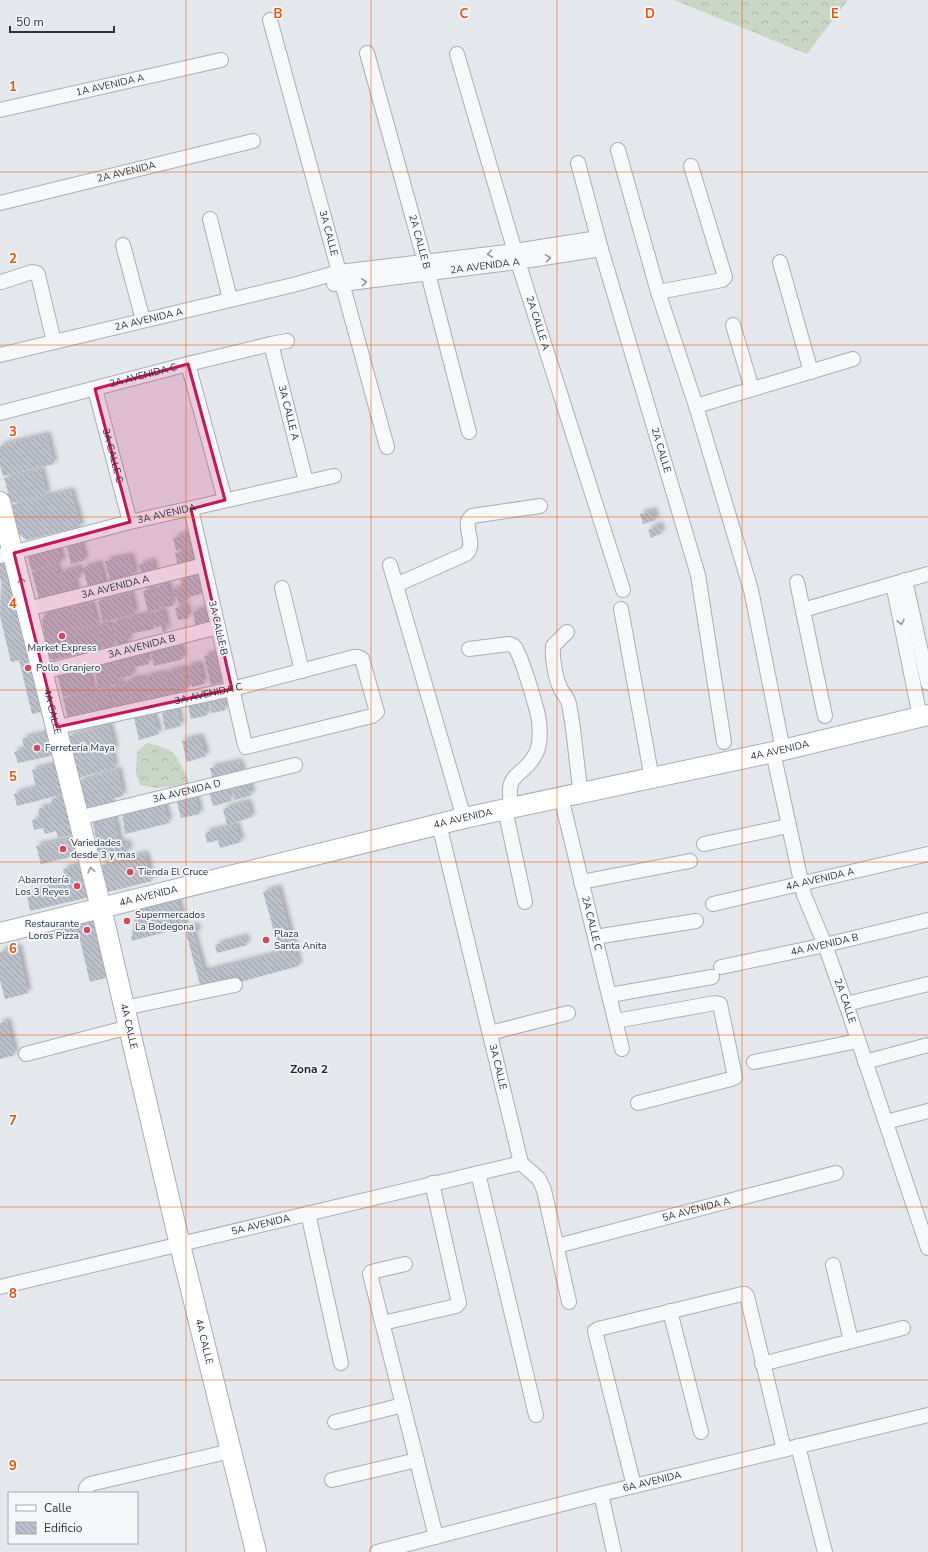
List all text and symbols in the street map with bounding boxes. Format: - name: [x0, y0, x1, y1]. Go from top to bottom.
- text: B: [274, 5, 283, 23]
- text: C: [460, 5, 469, 23]
- text: D: [645, 5, 655, 23]
- text: E: [831, 5, 839, 23]
- scale bar: [10, 8, 114, 34]
- text: 50 m: [16, 14, 44, 30]
- street label: 1A AVENIDA A: [75, 70, 146, 100]
- text: 1: [9, 78, 17, 96]
- street label: 2A AVENIDA: [95, 158, 158, 186]
- street label: 3A CALLE: [316, 209, 341, 258]
- street label: 2A CALLE B: [405, 213, 434, 271]
- one-way arrow: [487, 249, 493, 258]
- text: 2: [9, 250, 17, 268]
- one-way arrow: [545, 254, 551, 263]
- street label: 2A AVENIDA A: [449, 255, 521, 277]
- one-way arrow: [361, 277, 367, 286]
- street label: 2A CALLE A: [522, 294, 553, 353]
- street label: 2A AVENIDA A: [113, 304, 185, 334]
- street label: 2A AVENIDA C: [108, 360, 179, 391]
- street label: 3A CALLE A: [275, 384, 302, 443]
- text: 3: [9, 423, 17, 441]
- street label: 2A CALLE: [648, 426, 674, 475]
- street label: 3A CALLE C: [99, 427, 126, 485]
- street label: 3A AVENIDA: [136, 500, 198, 527]
- street label: 3A AVENIDA A: [80, 572, 152, 602]
- one-way arrow: [17, 577, 25, 584]
- text: 4: [9, 595, 17, 613]
- street label: 3A CALLE B: [205, 599, 231, 657]
- one-way arrow: [896, 619, 904, 625]
- marker: Market Express: [57, 631, 67, 641]
- street label: 3A AVENIDA B: [107, 631, 177, 662]
- place label: Market Express: [27, 641, 97, 655]
- place label: Pollo Granjero: [36, 661, 101, 675]
- marker: Pollo Granjero: [23, 663, 33, 673]
- street label: 3A AVENIDA C: [173, 679, 244, 708]
- street label: 4A CALLE: [40, 687, 65, 736]
- street label: 4A AVENIDA: [749, 737, 811, 764]
- place label: Ferretería Maya: [45, 741, 115, 755]
- marker: Ferretería Maya: [32, 743, 42, 753]
- text: 5: [9, 768, 17, 786]
- street label: 3A AVENIDA D: [151, 776, 222, 807]
- street label: 4A AVENIDA: [432, 805, 494, 832]
- place label: Variedades desde 3 y mas: [70, 836, 136, 862]
- marker: Variedades desde 3 y mas: [58, 844, 68, 854]
- street label: 4A AVENIDA A: [785, 864, 856, 894]
- place label: Tienda El Cruce: [138, 865, 208, 879]
- one-way arrow: [88, 867, 96, 873]
- marker: Tienda El Cruce: [125, 867, 135, 877]
- place label: Abarrotería Los 3 Reyes: [15, 873, 69, 899]
- marker: Abarrotería Los 3 Reyes: [72, 881, 82, 891]
- street label: 4A AVENIDA: [118, 882, 180, 910]
- street label: 2A CALLE C: [578, 895, 605, 952]
- place label: Supermercados La Bodegona: [135, 908, 205, 934]
- marker: Supermercados La Bodegona: [122, 916, 132, 926]
- place label: Restaurante Loros Pizza: [25, 917, 79, 943]
- marker: Restaurante Loros Pizza: [82, 925, 92, 935]
- place label: Plaza Santa Anita: [274, 927, 327, 953]
- street label: 4A AVENIDA B: [789, 930, 860, 959]
- marker: Plaza Santa Anita: [261, 935, 271, 945]
- text: 6: [9, 940, 17, 958]
- street label: 2A CALLE: [831, 977, 859, 1025]
- street label: 4A CALLE: [117, 1002, 141, 1051]
- street label: 3A CALLE: [486, 1043, 510, 1091]
- district label: Zona 2: [290, 1061, 328, 1077]
- text: 7: [9, 1112, 17, 1130]
- street label: 5A AVENIDA A: [661, 1194, 733, 1225]
- street label: 5A AVENIDA: [230, 1211, 292, 1239]
- text: 8: [9, 1285, 17, 1303]
- street label: 4A CALLE: [192, 1317, 216, 1366]
- text: 9: [9, 1457, 17, 1475]
- street label: 6A AVENIDA: [621, 1468, 684, 1495]
- legend: [8, 1492, 138, 1544]
- text: Calle: [44, 1500, 72, 1516]
- text: Edificio: [44, 1520, 83, 1536]

